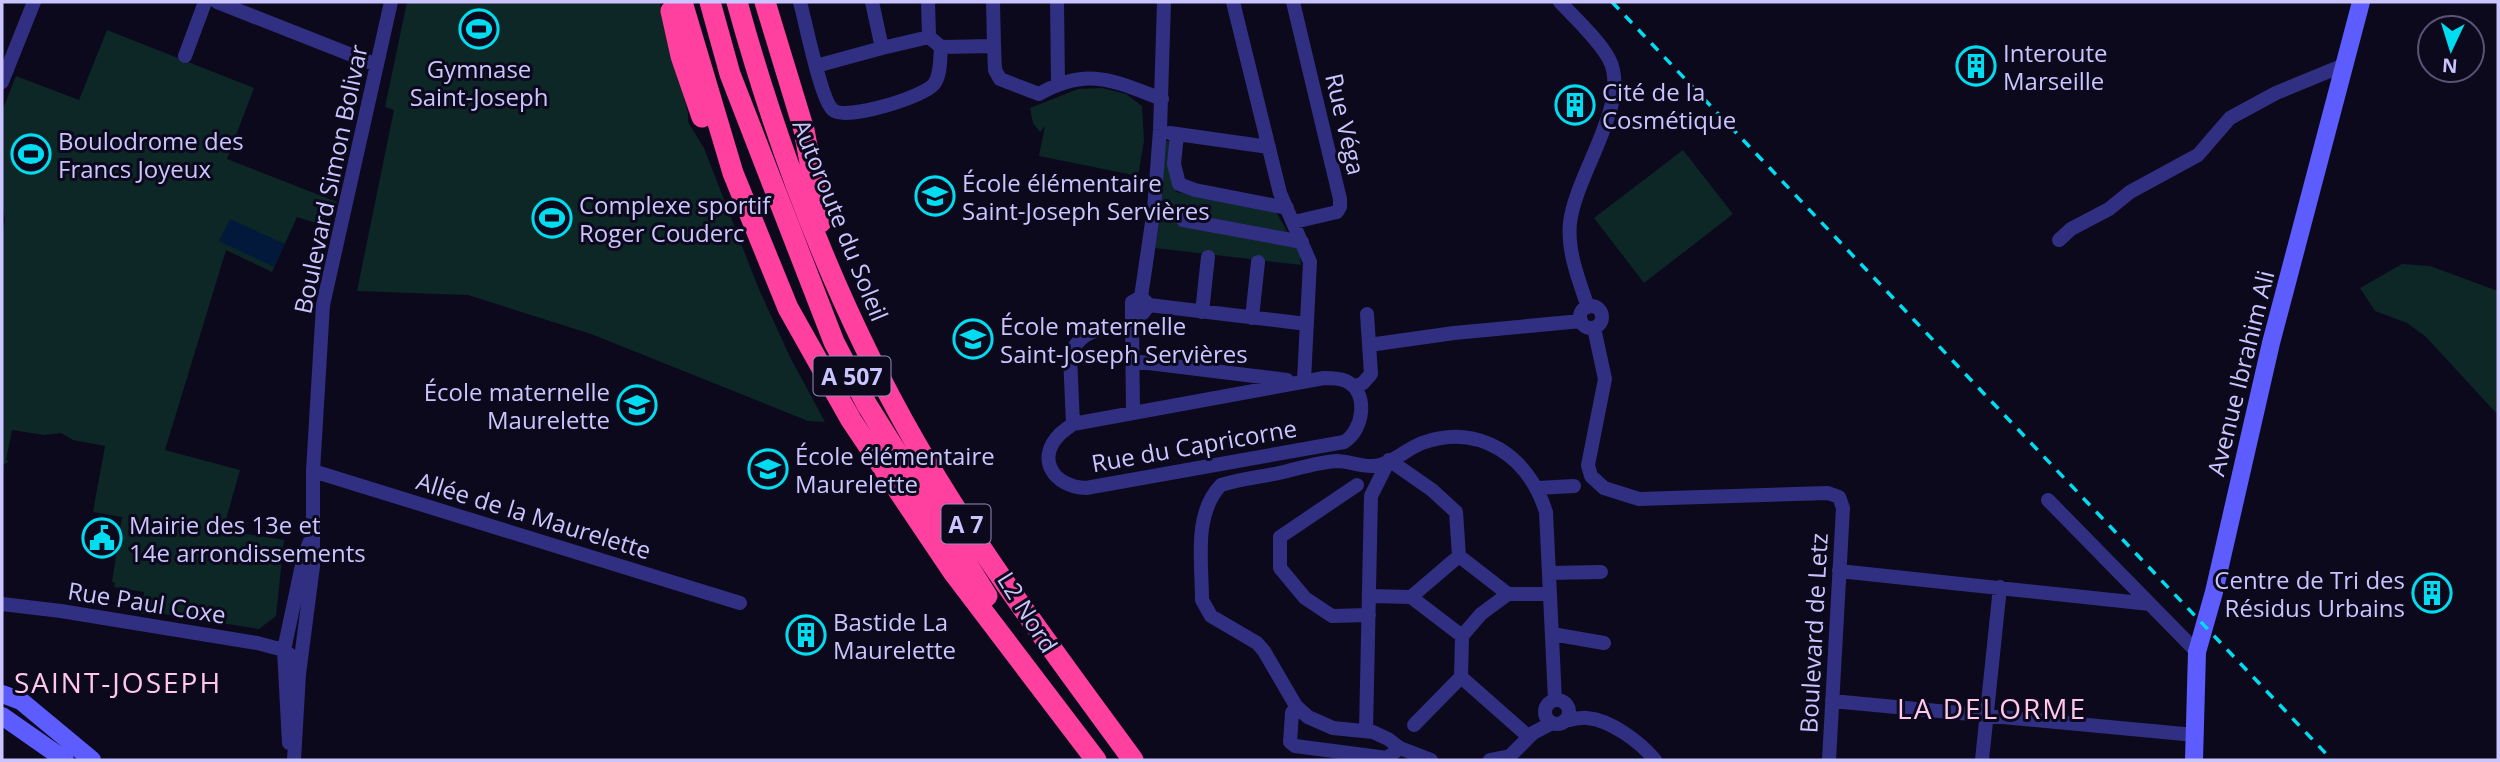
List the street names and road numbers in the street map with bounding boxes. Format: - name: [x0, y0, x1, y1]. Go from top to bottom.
- street label: Boulevard Simon Bolivar: [285, 41, 375, 317]
- street label: Rue Véga: [1318, 70, 1374, 178]
- street label: Autoroute du Soleil: [785, 114, 897, 326]
- street label: Avenue Ibrahim Ali: [2198, 267, 2282, 479]
- road number: A 507: [814, 356, 890, 396]
- street label: Rue du Capricorne: [1089, 411, 1299, 479]
- street label: Allée de la Maurelette: [413, 464, 655, 566]
- road number: A 7: [942, 504, 990, 544]
- street label: Boulevard de Letz: [1791, 532, 1835, 734]
- street label: L2 Nord: [990, 565, 1066, 659]
- street label: Rue Paul Coxe: [66, 573, 228, 631]

